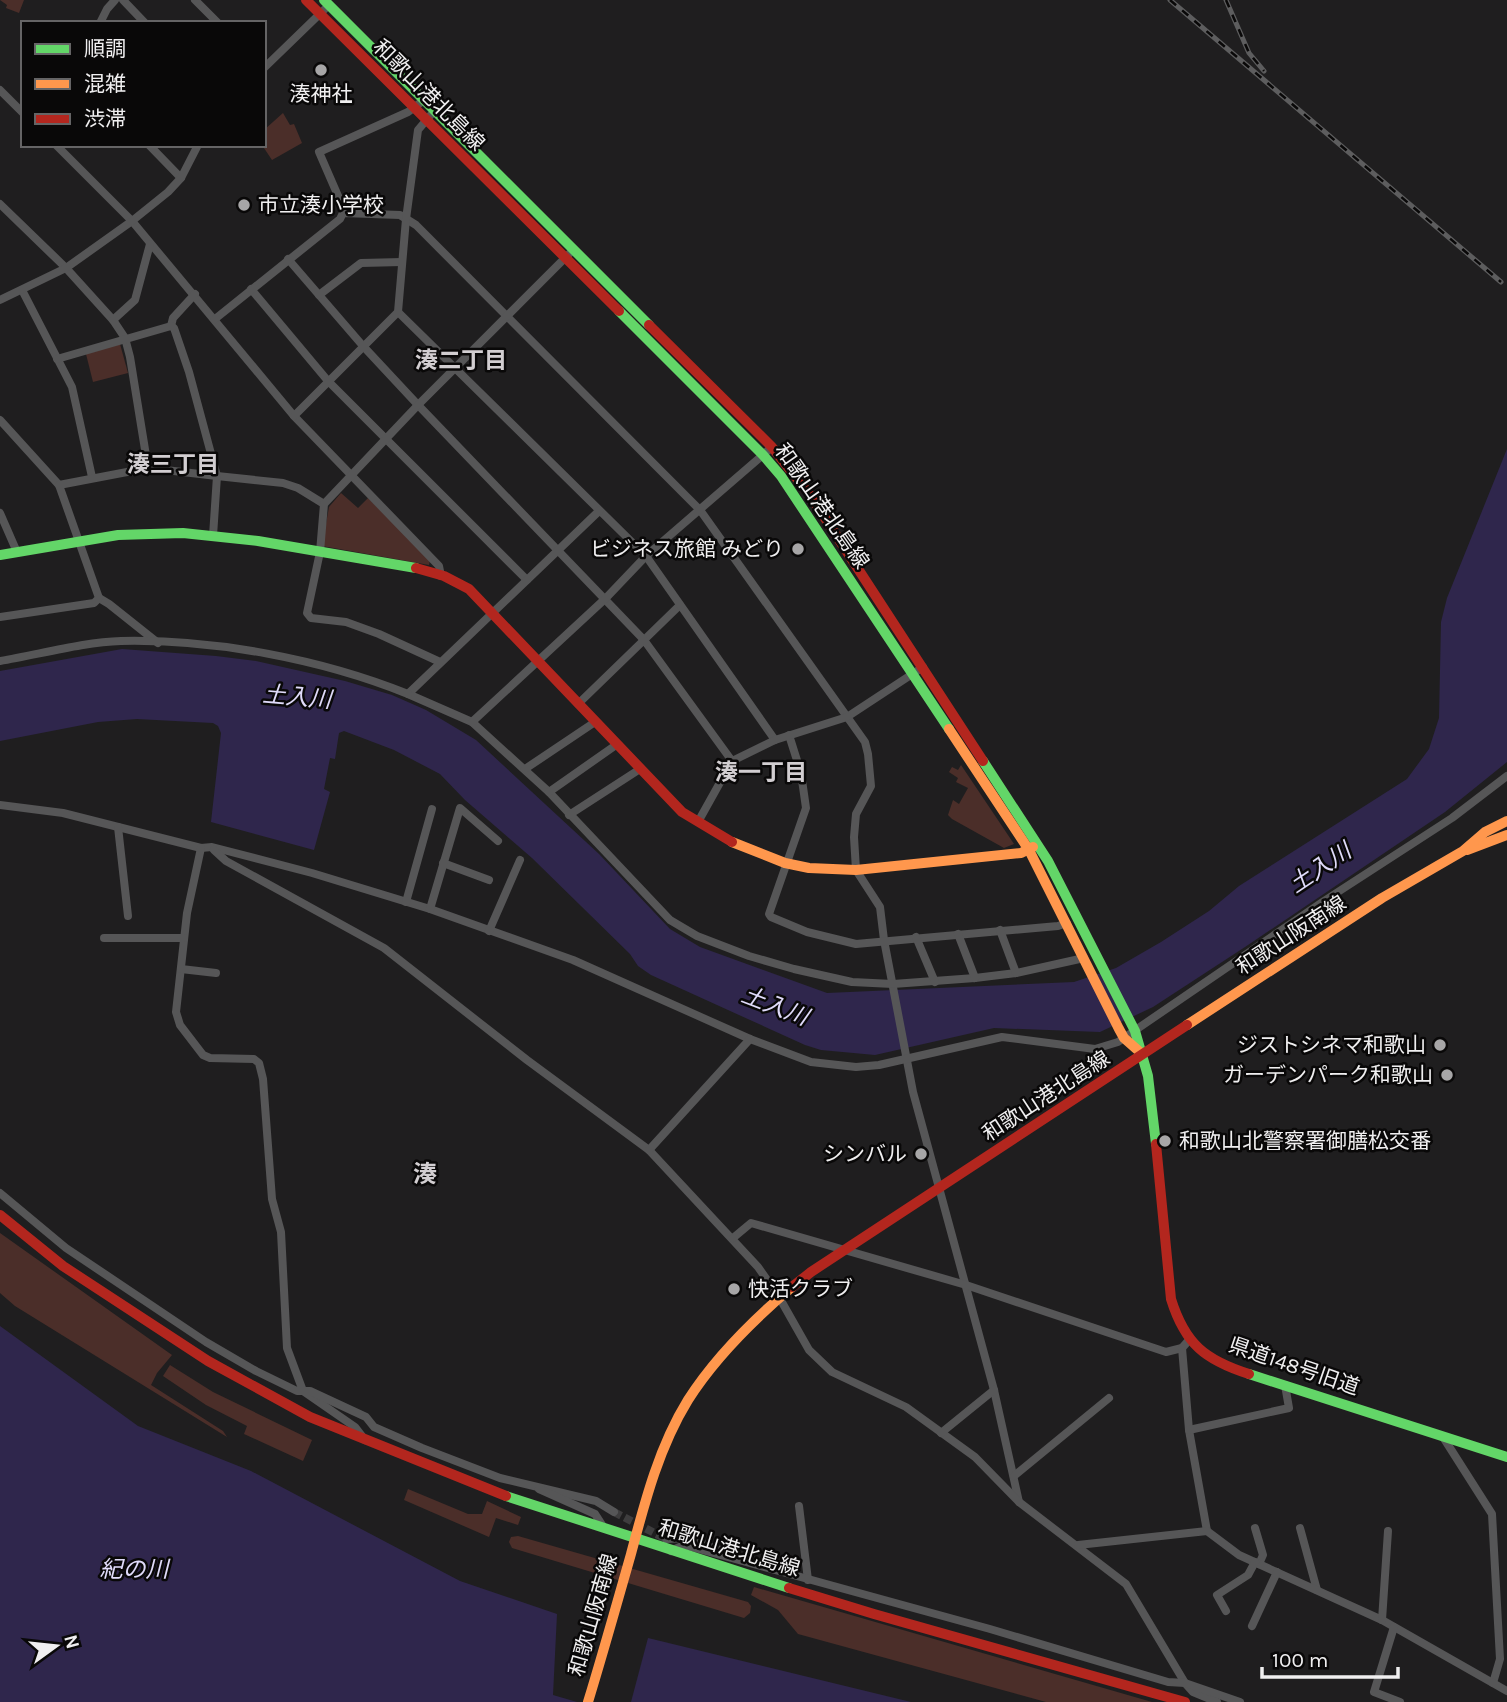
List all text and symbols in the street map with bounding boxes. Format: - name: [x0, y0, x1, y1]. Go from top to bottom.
- legend: [21, 21, 266, 147]
- street label: 和歌山港北島線: [369, 35, 489, 155]
- text: 順調: [84, 37, 126, 61]
- marker: 湊神社: [313, 62, 329, 78]
- text: 混雑: [84, 72, 126, 96]
- place label: 湊神社: [290, 82, 353, 106]
- text: 渋滞: [84, 107, 126, 131]
- place label: 市立湊小学校: [258, 193, 384, 217]
- marker: 市立湊小学校: [236, 197, 252, 213]
- district label: 湊二丁目: [415, 347, 507, 374]
- street label: 和歌山港北島線: [770, 439, 874, 573]
- district label: 湊三丁目: [127, 451, 219, 478]
- place label: ビジネス旅館 みどり: [590, 537, 784, 561]
- marker: ビジネス旅館 みどり: [790, 541, 806, 557]
- water label: 土入川: [261, 681, 336, 714]
- district label: 湊一丁目: [715, 759, 807, 786]
- water label: 土入川: [1284, 836, 1359, 898]
- street label: 和歌山阪南線: [1232, 891, 1350, 979]
- water label: 土入川: [738, 981, 815, 1032]
- place label: ジストシネマ和歌山: [1237, 1033, 1426, 1057]
- marker: ジストシネマ和歌山: [1432, 1037, 1448, 1053]
- street label: 和歌山港北島線: [978, 1046, 1114, 1146]
- place label: ガーデンパーク和歌山: [1223, 1063, 1433, 1087]
- marker: ガーデンパーク和歌山: [1439, 1067, 1455, 1083]
- place label: 和歌山北警察署御膳松交番: [1179, 1129, 1431, 1153]
- marker: 和歌山北警察署御膳松交番: [1157, 1133, 1173, 1149]
- place label: シンバル: [823, 1142, 907, 1166]
- marker: シンバル: [913, 1146, 929, 1162]
- district label: 湊: [413, 1160, 437, 1188]
- place label: 快活クラブ: [748, 1277, 853, 1301]
- marker: 快活クラブ: [726, 1281, 742, 1297]
- street label: 県道148号旧道: [1226, 1332, 1362, 1400]
- street label: 和歌山港北島線: [655, 1515, 803, 1581]
- street label: 和歌山阪南線: [564, 1551, 622, 1679]
- water label: 紀の川: [100, 1556, 172, 1583]
- north arrow: [21, 1611, 91, 1681]
- text: N: [59, 1632, 84, 1651]
- scale bar: [1262, 1636, 1398, 1680]
- text: 100 m: [1272, 1648, 1329, 1672]

